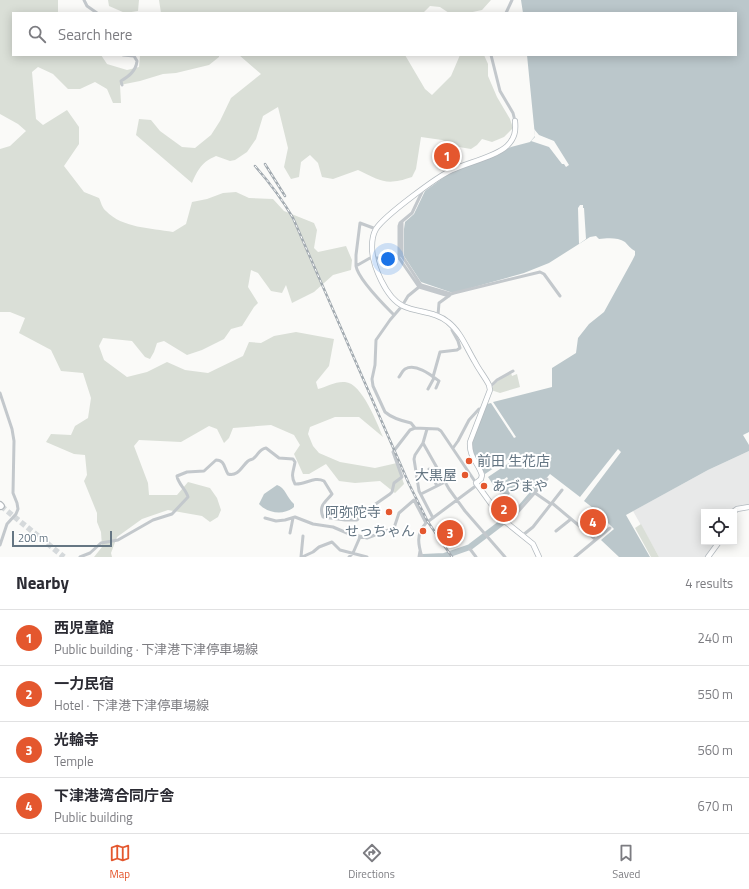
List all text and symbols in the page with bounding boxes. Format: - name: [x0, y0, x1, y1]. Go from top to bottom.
- search box: [12, 12, 737, 56]
- icon: search: [26, 23, 48, 45]
- text: Search here: [58, 23, 132, 46]
- pin: 1: [434, 141, 460, 171]
- your location: [378, 249, 398, 269]
- place label: 前田 生花店: [477, 450, 550, 471]
- marker: 前田 生花店: [464, 456, 474, 466]
- place label: 大黒屋: [415, 464, 457, 485]
- marker: 大黒屋: [460, 470, 470, 480]
- place label: あづまや: [492, 475, 548, 496]
- marker: あづまや: [479, 481, 489, 491]
- pin: 2: [491, 494, 517, 524]
- place label: 阿弥陀寺: [325, 501, 381, 522]
- marker: 阿弥陀寺: [384, 507, 394, 517]
- pin: 4: [580, 507, 606, 537]
- map controls: [701, 509, 737, 545]
- button: locate: [701, 509, 737, 545]
- pin: 3: [437, 518, 463, 548]
- place label: せっちゃん: [345, 520, 415, 541]
- marker: せっちゃん: [418, 526, 428, 536]
- scale bar: [12, 529, 112, 548]
- text: 200 m: [18, 530, 48, 546]
- text: Nearby: [16, 570, 69, 596]
- text: 4 results: [685, 573, 733, 593]
- text: 西児童館: [54, 616, 114, 639]
- text: 1: [25, 628, 33, 648]
- text: 240 m: [697, 628, 733, 648]
- text: Public building · 下津港下津停車場線: [54, 639, 258, 659]
- text: 一力民宿: [54, 672, 114, 695]
- text: 2: [25, 684, 33, 704]
- text: 550 m: [697, 684, 733, 704]
- text: Hotel · 下津港下津停車場線: [54, 695, 209, 715]
- text: 光輪寺: [54, 728, 99, 751]
- text: 3: [25, 740, 33, 760]
- text: 560 m: [697, 740, 733, 760]
- text: Temple: [54, 751, 94, 771]
- text: 下津港湾合同庁舎: [54, 784, 174, 807]
- text: 4: [25, 796, 33, 816]
- text: 670 m: [697, 796, 733, 816]
- text: Public building: [54, 807, 133, 827]
- tab: Map: [109, 842, 131, 882]
- tab: Directions: [348, 842, 395, 882]
- tab: Saved: [612, 842, 640, 882]

